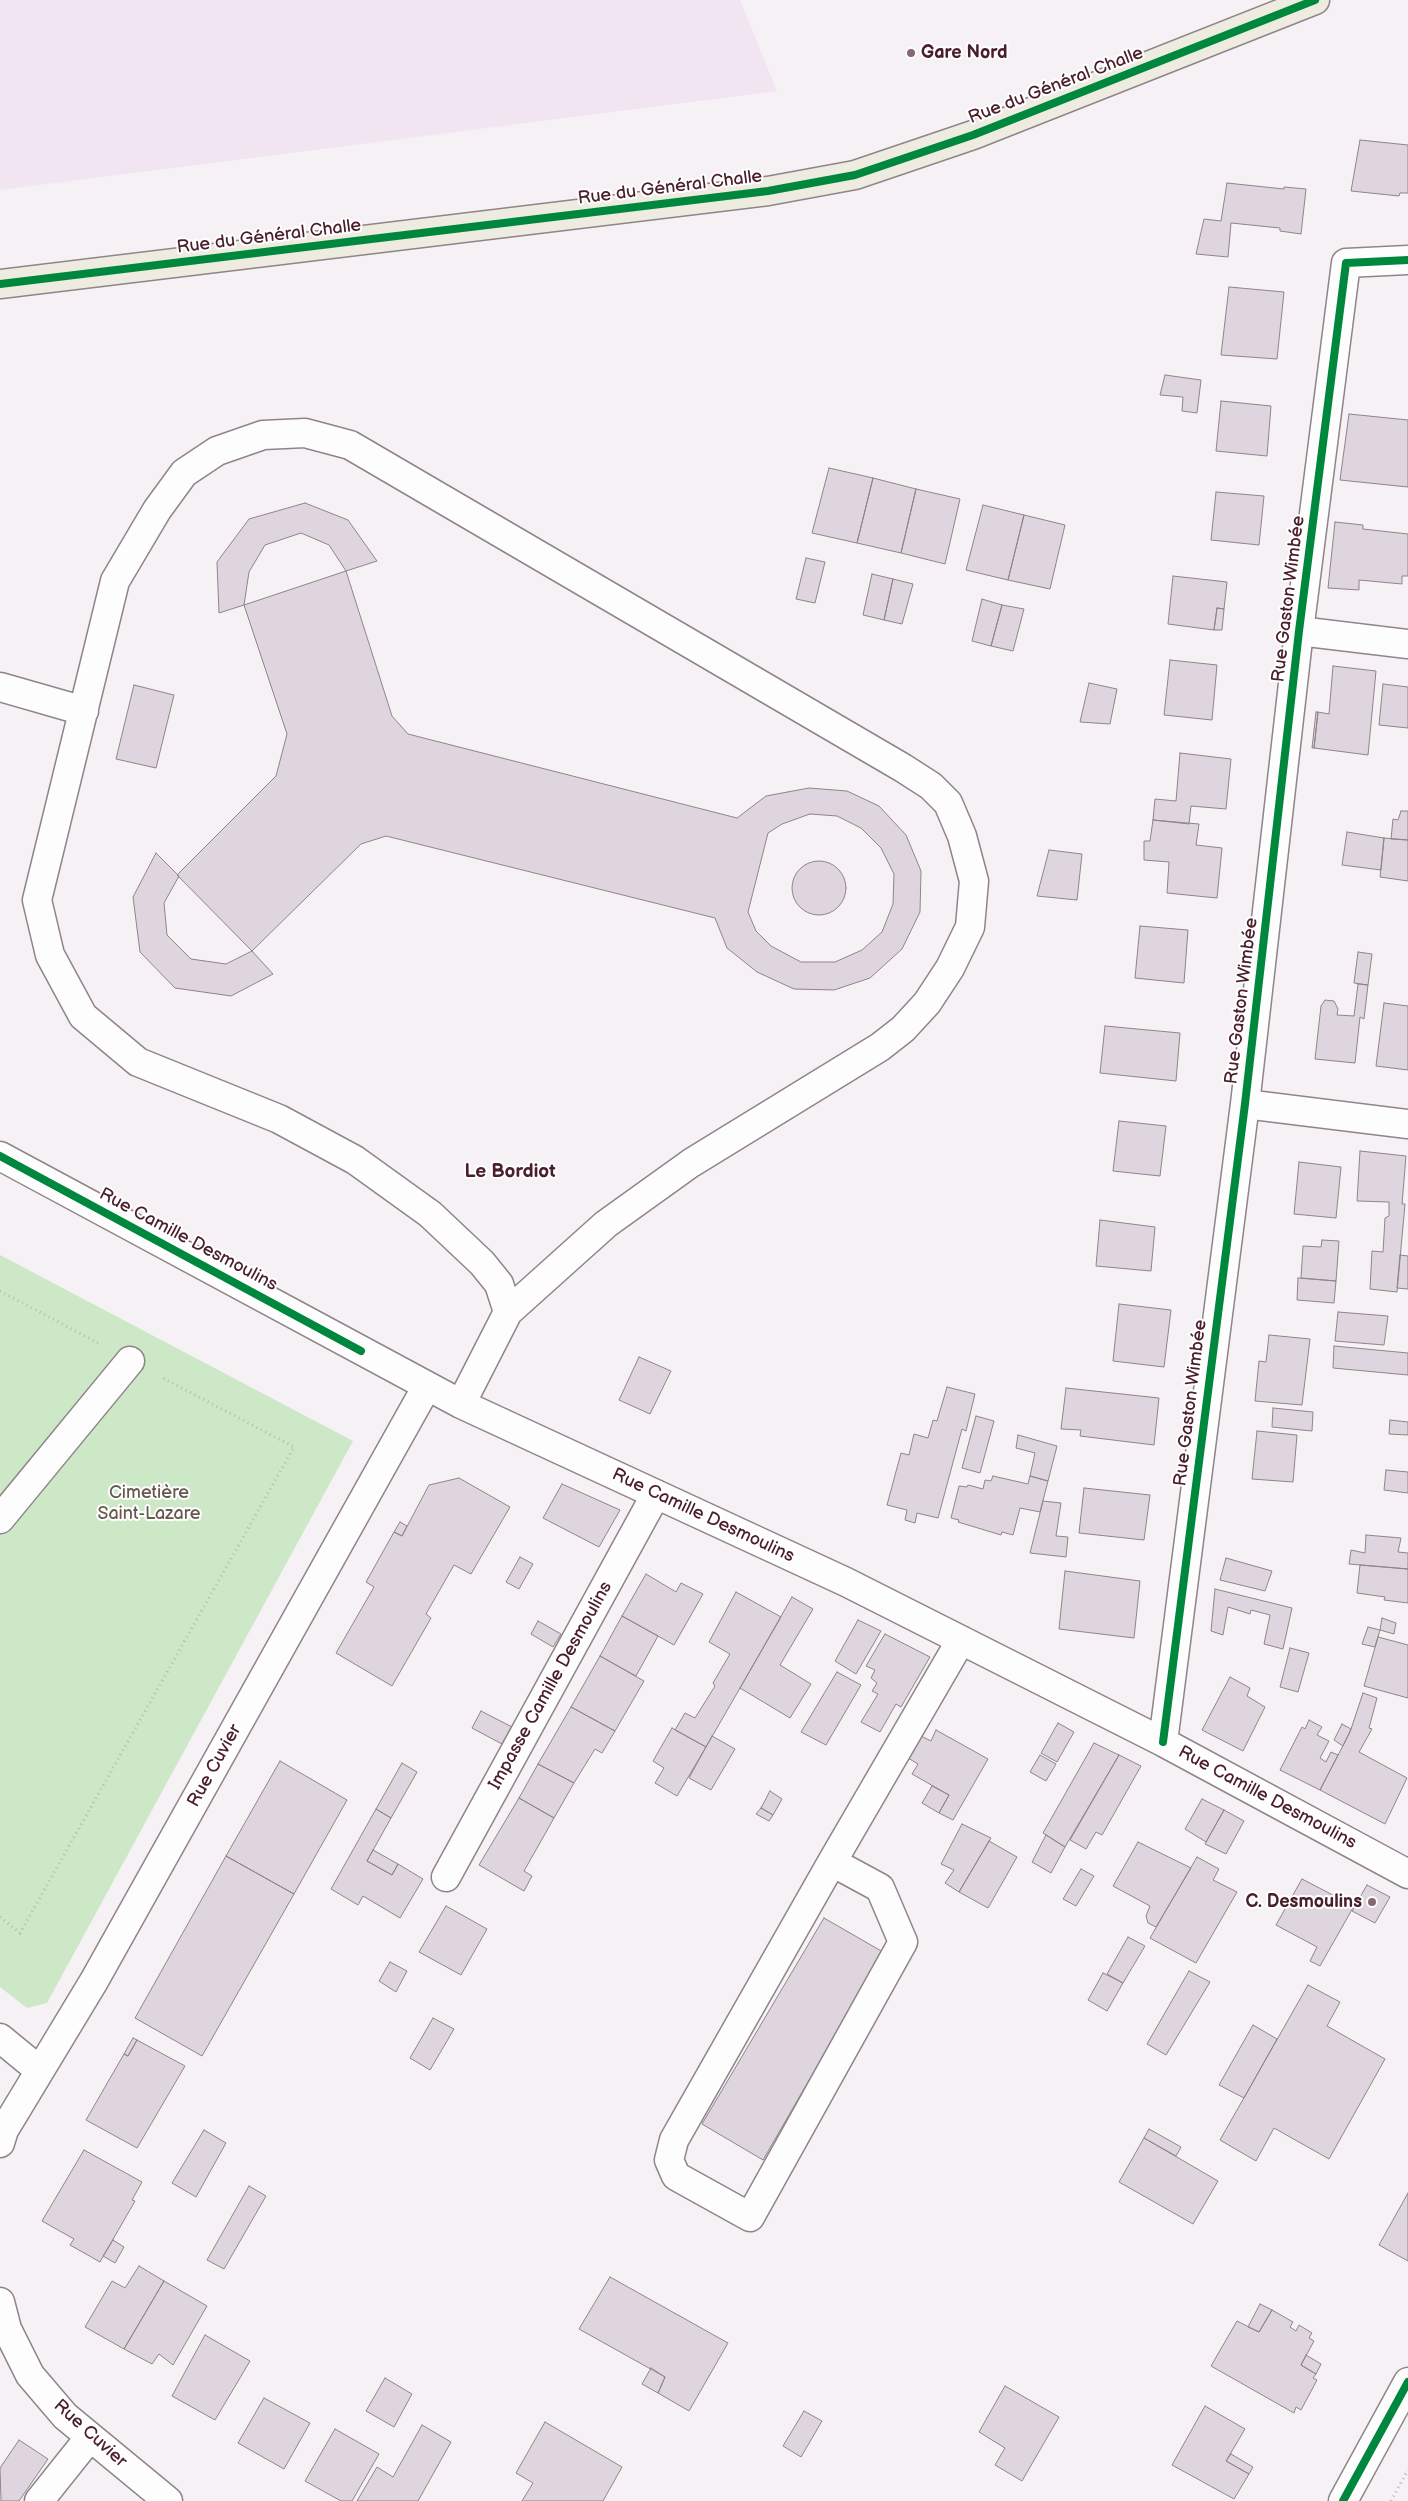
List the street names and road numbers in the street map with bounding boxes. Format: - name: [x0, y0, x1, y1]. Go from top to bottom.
- street label: Rue du Général Challe: [965, 43, 1147, 129]
- street label: Rue du Général Challe: [577, 166, 763, 210]
- street label: Rue du Général Challe: [176, 215, 362, 259]
- street label: Rue Gaston Wimbée: [1268, 514, 1310, 684]
- street label: Rue Gaston Wimbée: [1221, 916, 1263, 1086]
- street label: Rue Camille Desmoulins: [95, 1184, 281, 1296]
- street label: Rue Gaston Wimbée: [1170, 1318, 1212, 1488]
- street label: Rue Camille Desmoulins: [608, 1464, 798, 1568]
- street label: Impasse Camille Desmoulins: [485, 1578, 617, 1794]
- street label: Rue Cuvier: [183, 1721, 247, 1811]
- street label: Rue Camille Desmoulins: [1174, 1742, 1360, 1854]
- street label: Rue Cuvier: [49, 2395, 131, 2473]

